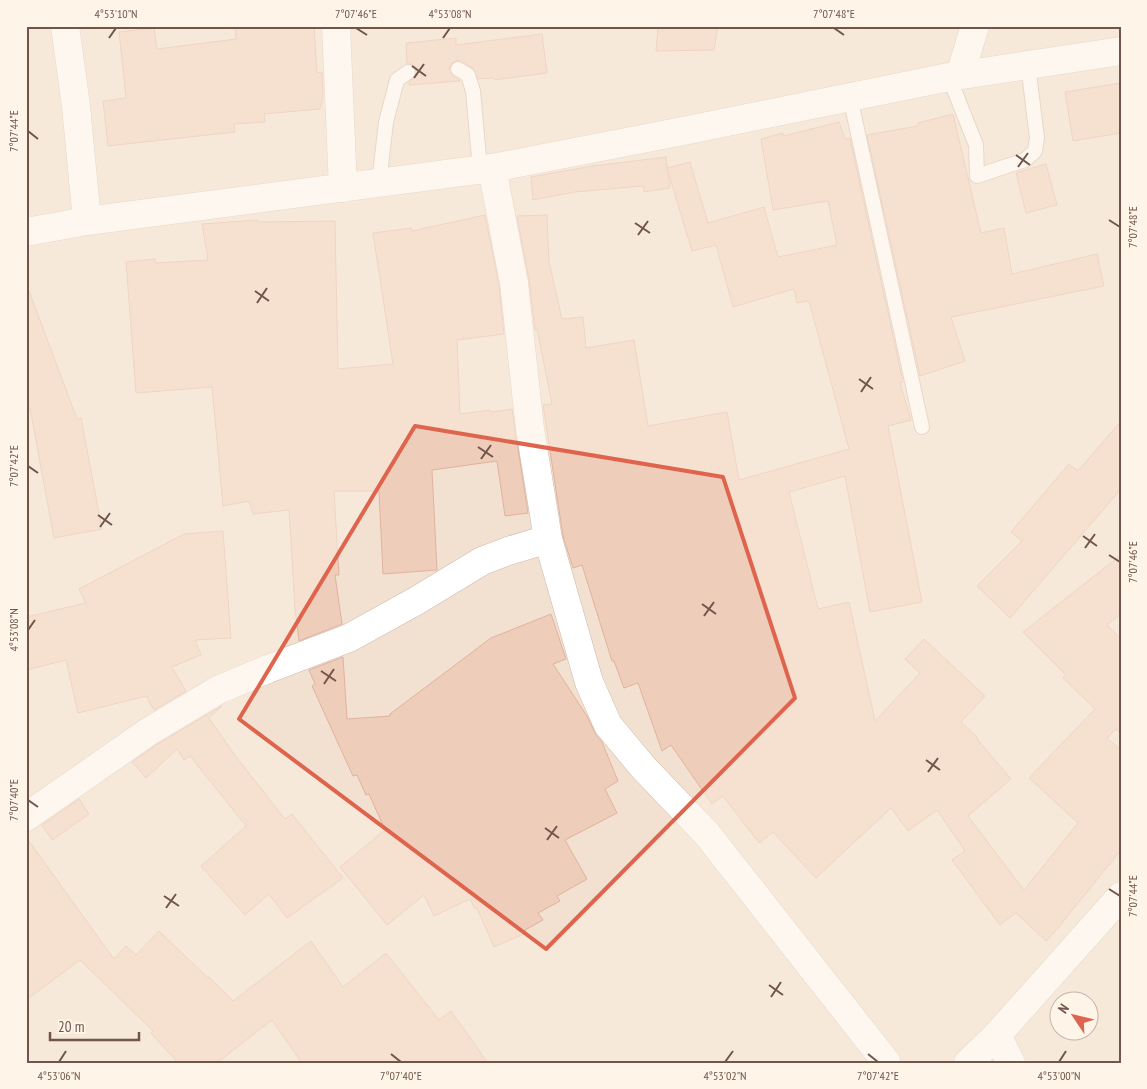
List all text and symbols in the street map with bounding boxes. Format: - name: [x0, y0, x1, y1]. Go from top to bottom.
- text: 4°53'10"N: [94, 6, 138, 21]
- text: 7°07'46"E: [335, 6, 377, 21]
- text: 4°53'08"N: [428, 6, 472, 21]
- text: 7°07'48"E: [813, 6, 855, 21]
- text: 7°07'44"E: [6, 110, 21, 152]
- text: 7°07'48"E: [1125, 206, 1140, 248]
- text: 7°07'42"E: [6, 445, 21, 487]
- text: 7°07'46"E: [1125, 541, 1140, 583]
- text: 4°53'08"N: [6, 608, 21, 652]
- text: 7°07'40"E: [6, 779, 21, 821]
- text: 7°07'44"E: [1125, 875, 1140, 917]
- north arrow: [1050, 992, 1100, 1042]
- text: N: [1054, 1000, 1073, 1017]
- scale bar: [50, 1009, 139, 1041]
- text: 20 m: [58, 1017, 84, 1036]
- text: 4°53'06"N: [37, 1068, 81, 1083]
- text: 7°07'40"E: [380, 1068, 422, 1083]
- text: 4°53'02"N: [703, 1068, 747, 1083]
- text: 7°07'42"E: [857, 1068, 899, 1083]
- text: 4°53'00"N: [1037, 1068, 1081, 1083]

